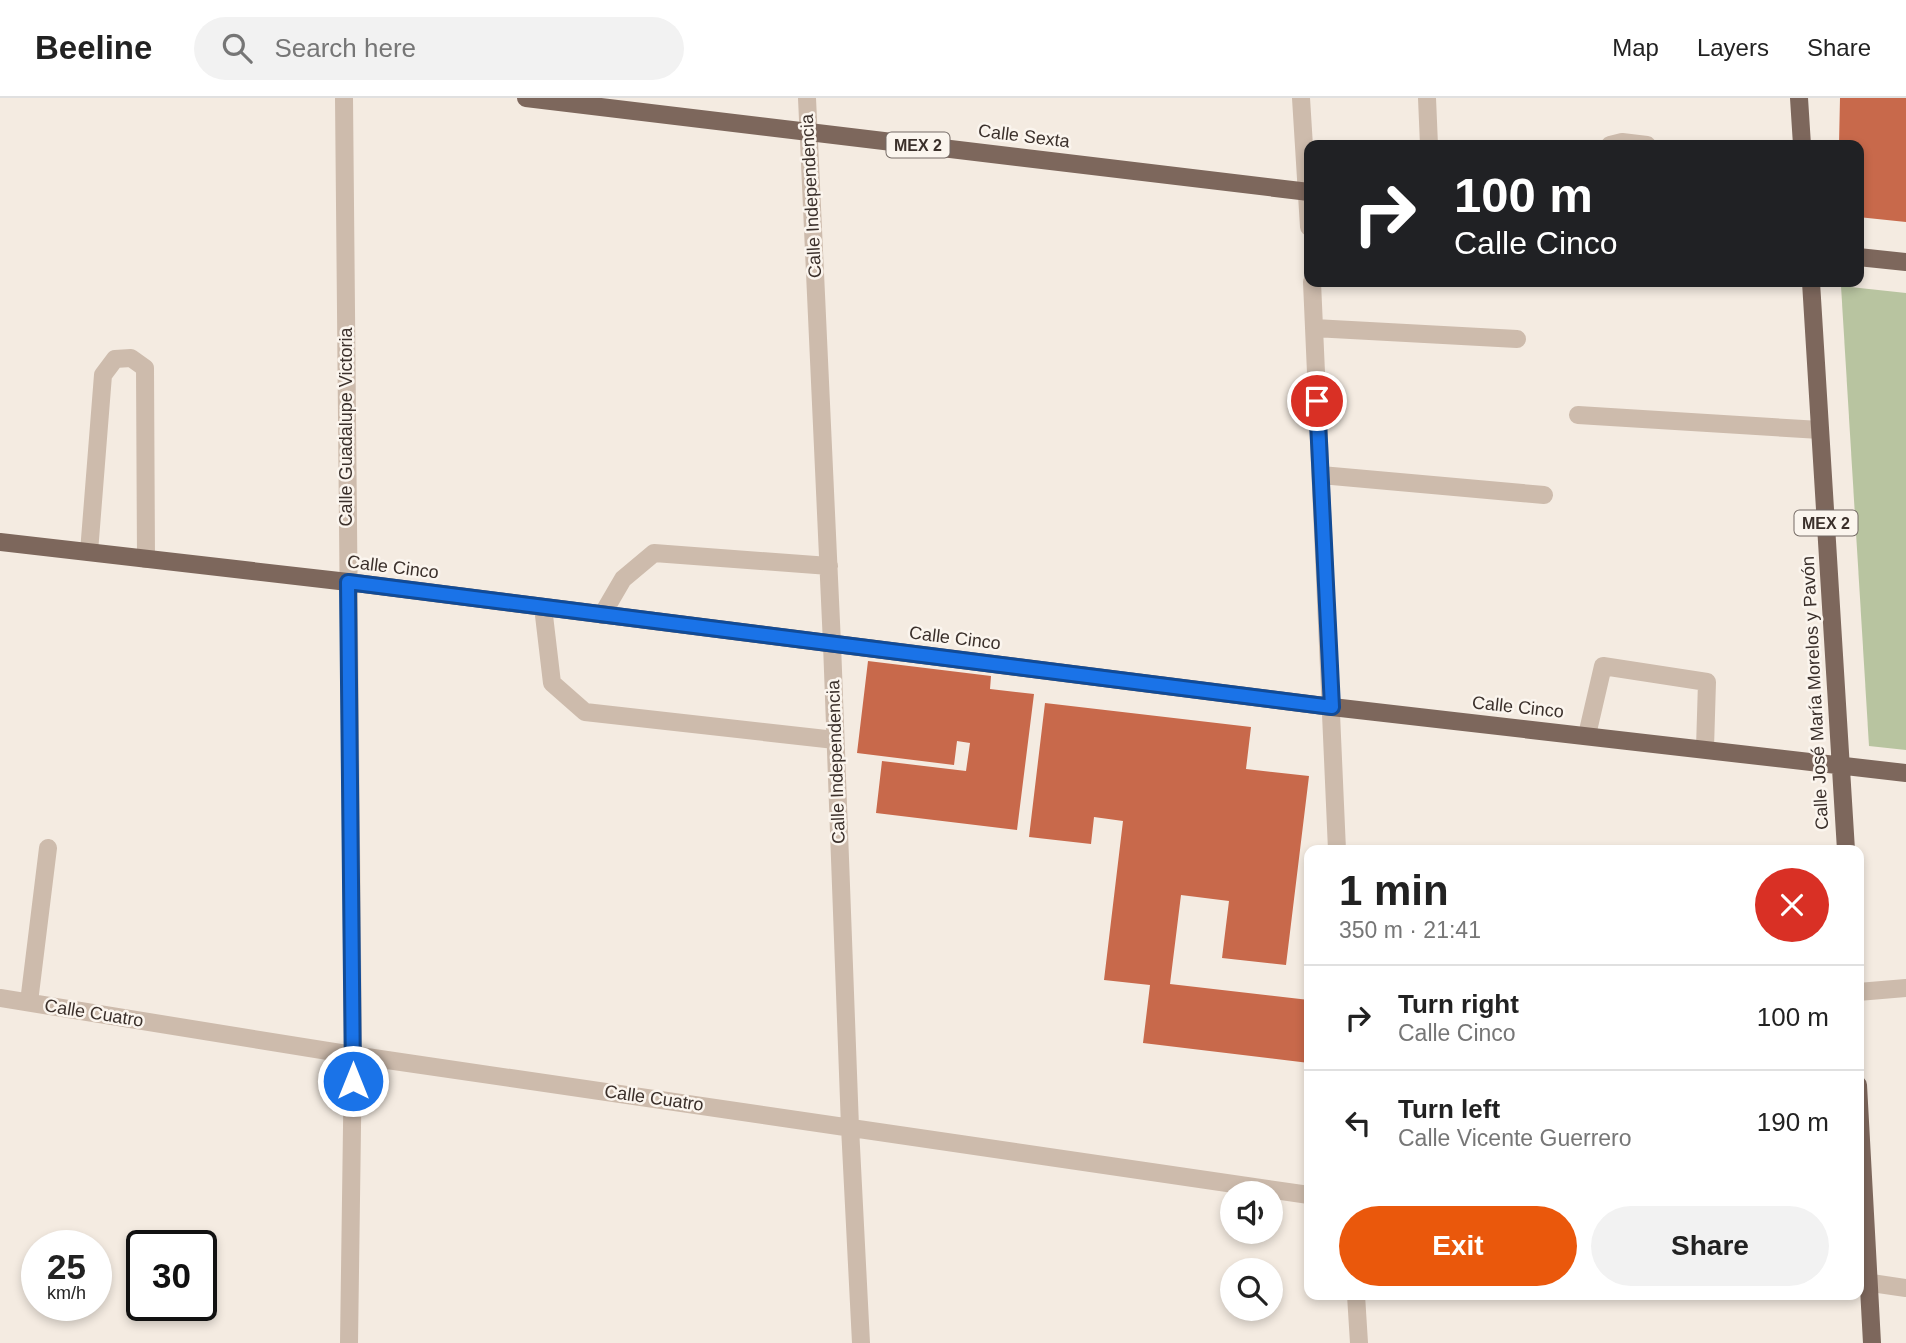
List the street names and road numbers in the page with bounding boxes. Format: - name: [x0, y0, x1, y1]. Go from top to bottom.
- street label: Calle Independencia: [797, 113, 825, 278]
- street label: Calle Sexta: [977, 120, 1072, 152]
- road number: MEX 2: [886, 132, 950, 158]
- street label: Calle Guadalupe Victoria: [336, 327, 356, 526]
- road number: MEX 2: [1794, 510, 1857, 536]
- street label: Calle Cinco: [346, 551, 440, 583]
- street label: Calle José María Morelos y Pavón: [1798, 556, 1832, 830]
- street label: Calle Cinco: [908, 622, 1002, 654]
- street label: Calle Independencia: [823, 679, 849, 844]
- street label: Calle Cinco: [1471, 692, 1565, 722]
- street label: Calle Cuatro: [43, 995, 145, 1031]
- street label: Calle Cuatro: [603, 1081, 705, 1115]

